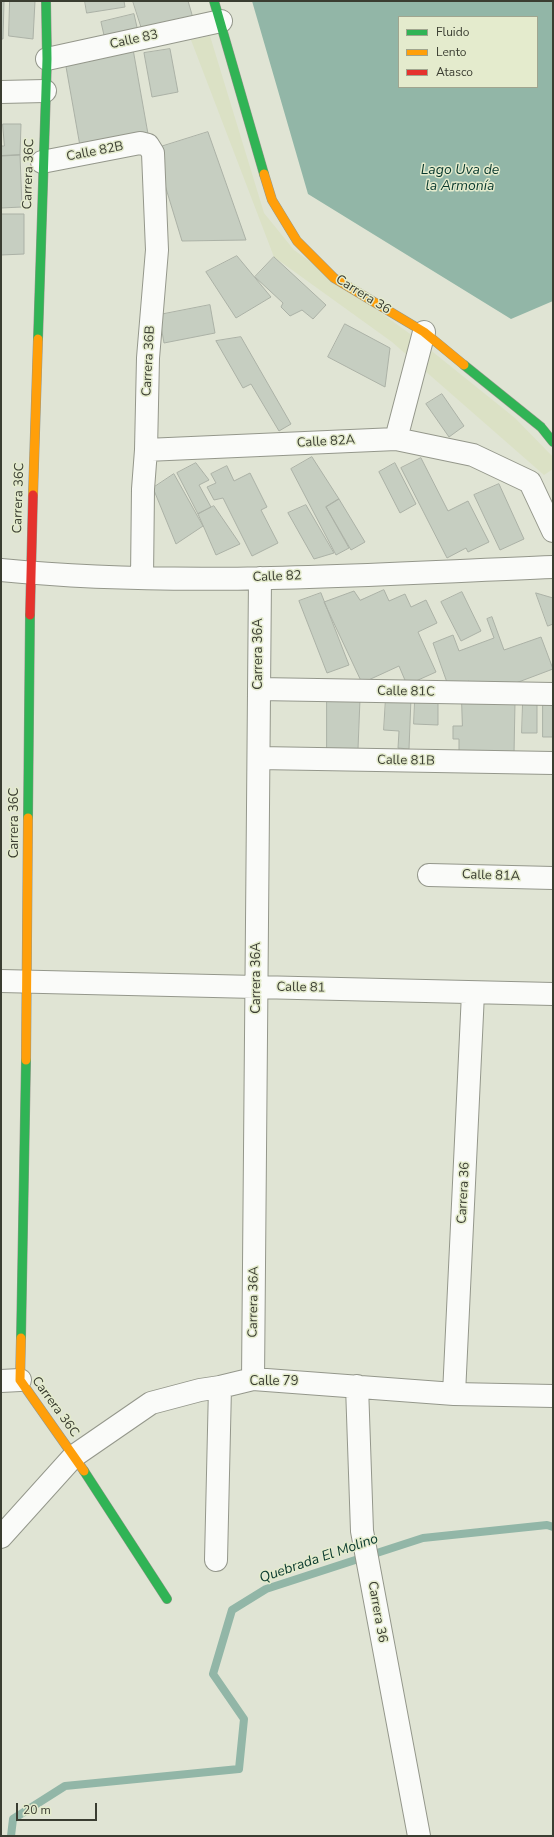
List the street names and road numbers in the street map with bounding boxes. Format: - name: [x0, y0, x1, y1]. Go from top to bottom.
- street label: Calle 83: [108, 27, 160, 53]
- street label: Carrera 36C: [20, 138, 38, 210]
- street label: Calle 82B: [65, 139, 125, 165]
- street label: Carrera 36: [333, 272, 393, 318]
- street label: Carrera 36B: [139, 325, 159, 397]
- street label: Calle 82A: [296, 433, 356, 451]
- street label: Carrera 36C: [10, 462, 28, 534]
- street label: Calle 82: [252, 568, 302, 586]
- street label: Carrera 36A: [251, 618, 267, 690]
- street label: Calle 81C: [377, 684, 435, 700]
- street label: Calle 81B: [377, 753, 435, 769]
- street label: Carrera 36C: [7, 788, 23, 858]
- street label: Calle 81A: [462, 867, 520, 885]
- street label: Carrera 36A: [249, 942, 265, 1014]
- street label: Calle 81: [276, 980, 326, 996]
- street label: Carrera 36: [455, 1162, 473, 1224]
- street label: Carrera 36A: [246, 1266, 262, 1338]
- street label: Carrera 36C: [28, 1374, 82, 1440]
- street label: Calle 79: [250, 1374, 298, 1390]
- street label: Carrera 36: [364, 1580, 390, 1644]

